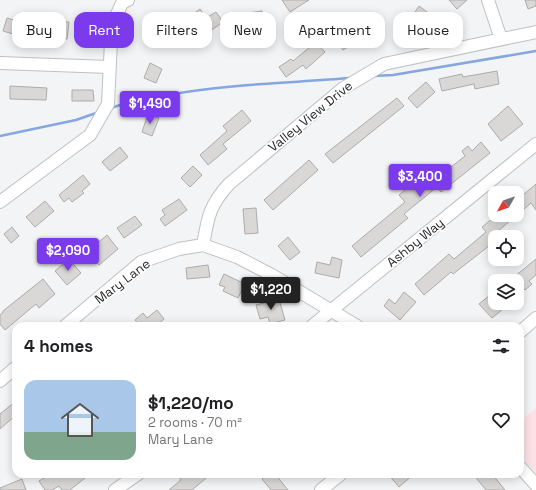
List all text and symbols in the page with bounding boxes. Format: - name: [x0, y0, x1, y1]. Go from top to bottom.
- chip: Buy: [12, 12, 66, 48]
- chip: Rent: [74, 12, 134, 48]
- chip: Filters: [142, 12, 212, 48]
- chip: New: [220, 12, 276, 48]
- chip: Apartment: [284, 12, 385, 48]
- chip: House: [393, 12, 463, 48]
- street label: Valley View Drive: [265, 77, 356, 156]
- pin: $1,490: [117, 91, 183, 125]
- text: $1,490: [129, 95, 171, 112]
- pin: $3,400: [387, 164, 453, 198]
- text: $3,400: [398, 168, 442, 185]
- north arrow: [488, 186, 524, 222]
- map controls: [488, 186, 524, 310]
- street label: Ashby Way: [383, 214, 448, 271]
- button: locate: [488, 230, 524, 266]
- pin: $2,090: [35, 238, 101, 272]
- text: $2,090: [46, 242, 90, 259]
- street label: Mary Lane: [91, 255, 153, 308]
- button: layers: [488, 274, 524, 310]
- pin: $1,220: [238, 277, 304, 311]
- text: $1,220: [250, 281, 292, 298]
- text: 4 homes: [24, 335, 93, 357]
- icon: filters: [490, 335, 512, 357]
- text: $1,220/mo: [148, 392, 234, 414]
- icon: home: [56, 396, 104, 444]
- icon: heart: [490, 409, 512, 431]
- text: 2 rooms · 70 m²: [148, 414, 242, 431]
- text: Mary Lane: [148, 431, 213, 448]

